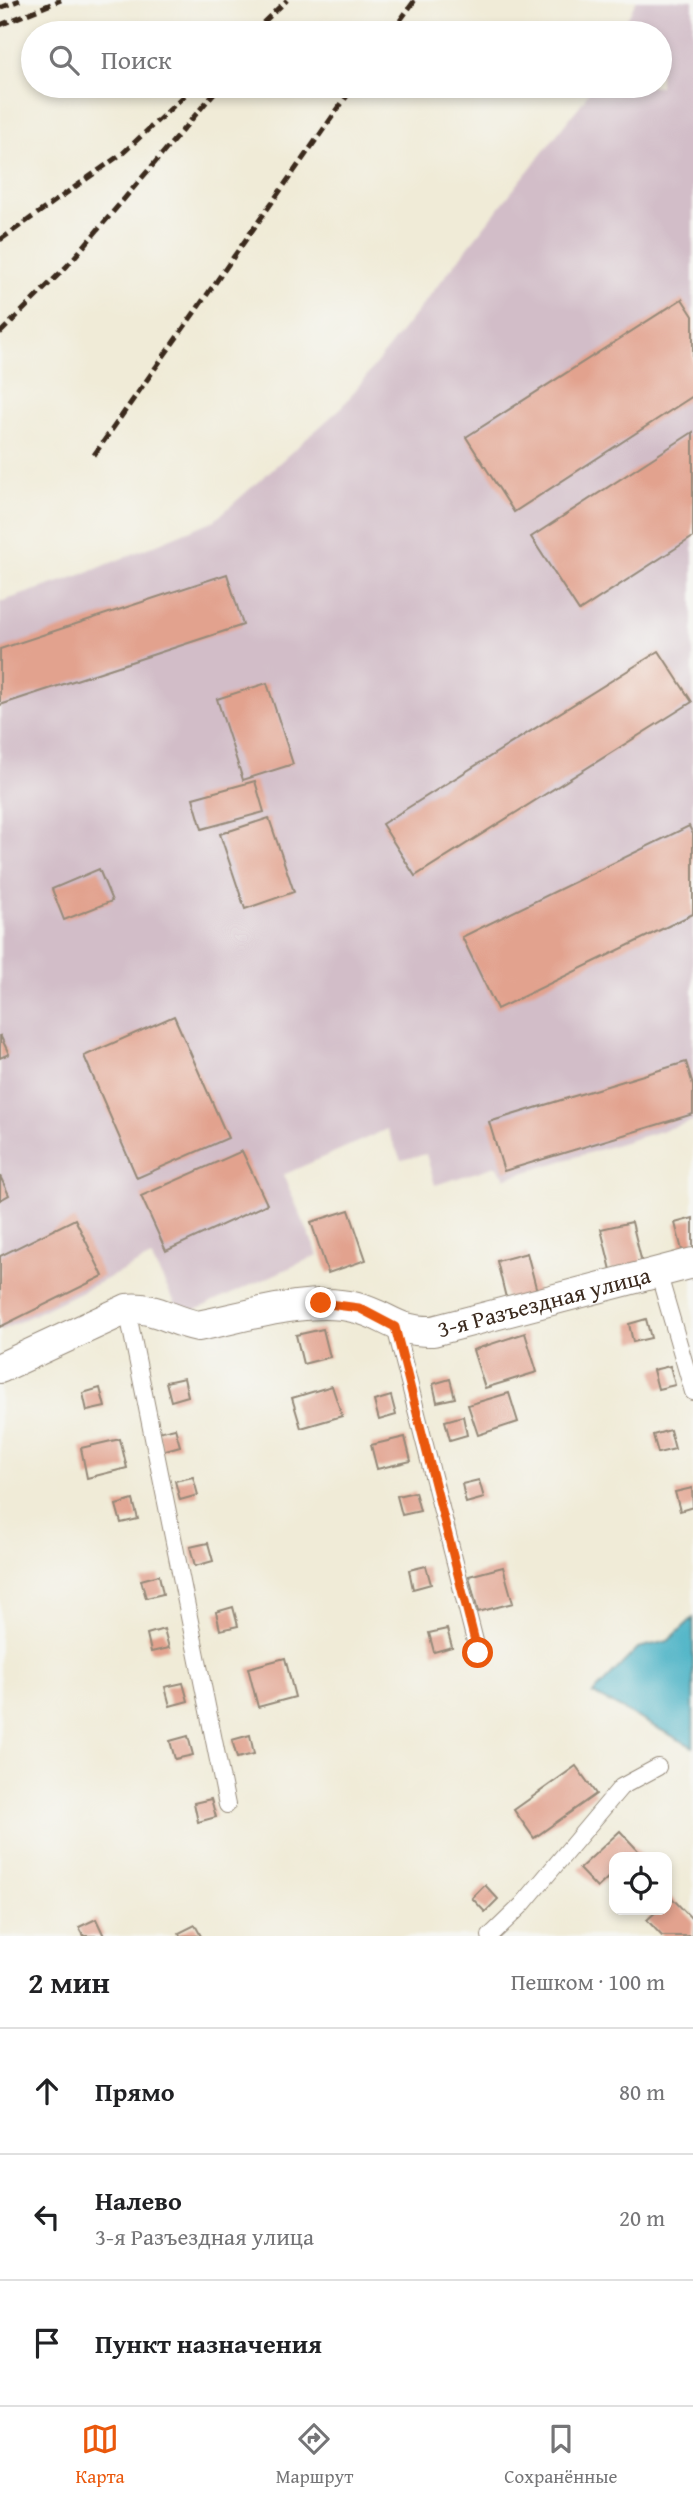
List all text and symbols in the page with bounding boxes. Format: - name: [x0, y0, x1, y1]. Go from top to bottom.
- search box: [21, 21, 672, 98]
- text: Поиск: [101, 40, 172, 79]
- icon: search: [45, 41, 83, 79]
- street label: 3-я Разъездная улица: [434, 1258, 654, 1345]
- route end: [305, 1287, 336, 1318]
- route start: [462, 1637, 493, 1668]
- map controls: [609, 1852, 672, 1915]
- button: locate: [609, 1852, 672, 1915]
- text: 2 мин: [28, 1960, 110, 2004]
- text: Пешком · 100 m: [511, 1965, 665, 1998]
- icon: ahead: [28, 2072, 66, 2110]
- text: Прямо: [95, 2072, 175, 2111]
- text: 80 m: [619, 2075, 665, 2108]
- text: Налево: [95, 2181, 182, 2220]
- icon: left: [28, 2198, 66, 2236]
- text: 20 m: [619, 2201, 665, 2234]
- text: 3-я Разъездная улица: [95, 2220, 314, 2253]
- icon: arrive: [28, 2324, 66, 2362]
- text: Пункт назначения: [95, 2324, 322, 2363]
- tab: Карта: [75, 2420, 125, 2490]
- tab: Маршрут: [276, 2420, 353, 2490]
- tab: Сохранённые: [504, 2420, 617, 2490]

